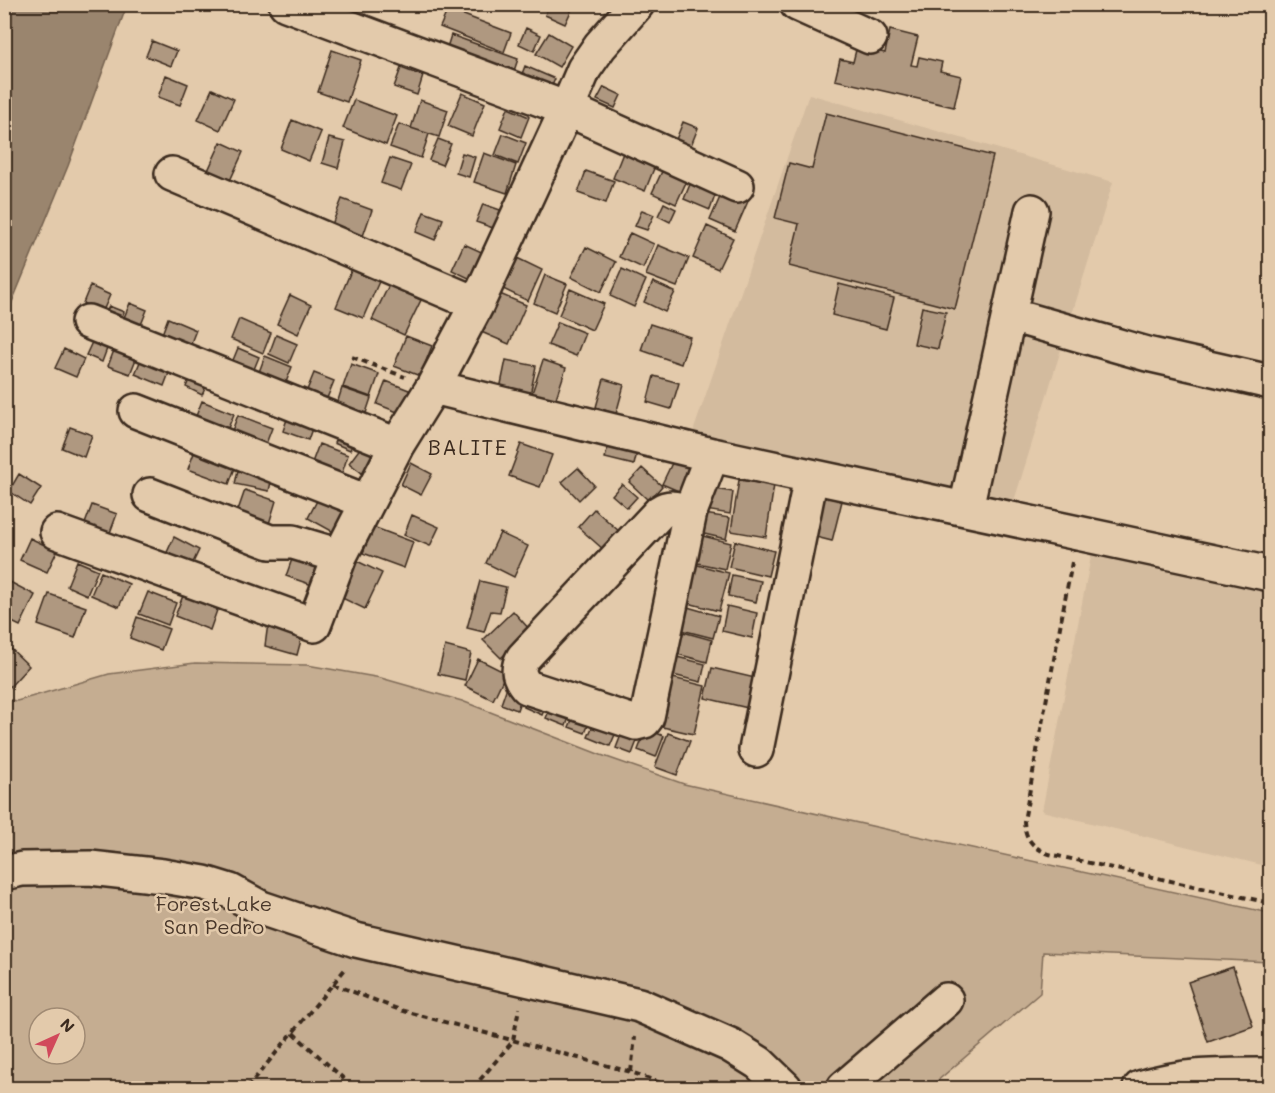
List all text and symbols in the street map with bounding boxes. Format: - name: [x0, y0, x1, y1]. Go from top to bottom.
- district label: BALITE: [428, 433, 508, 460]
- park label: Forest Lake San Pedro: [156, 890, 272, 939]
- north arrow: [27, 1006, 87, 1066]
- text: N: [56, 1013, 80, 1037]

